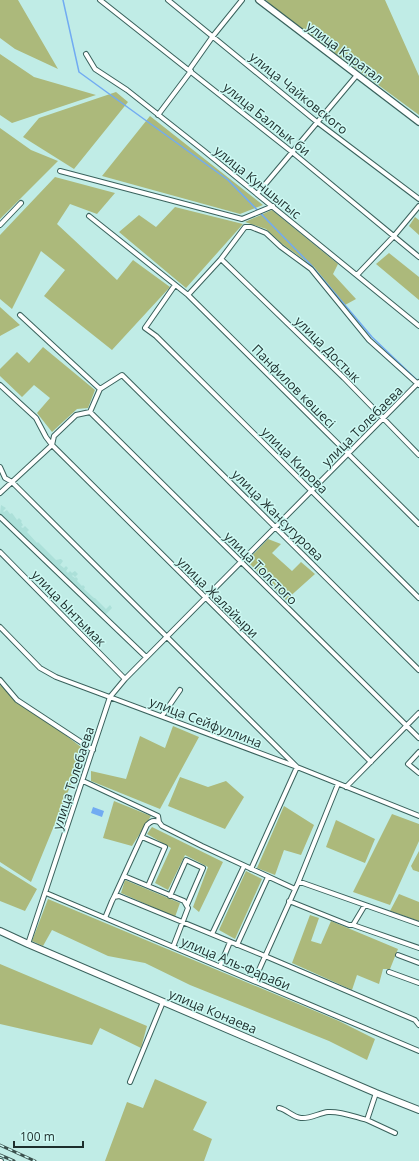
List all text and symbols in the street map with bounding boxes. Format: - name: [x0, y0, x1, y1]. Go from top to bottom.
- street label: улица Каратал: [303, 17, 387, 87]
- street label: улица Чайковского: [246, 48, 352, 138]
- street label: улица Балпык би: [219, 78, 315, 160]
- street label: улица Куншыгыс: [211, 141, 305, 223]
- street label: улица Достык: [291, 312, 365, 386]
- street label: Панфилов көшесі: [248, 340, 340, 432]
- street label: улица Толебаева: [318, 382, 406, 470]
- street label: улица Кирова: [258, 423, 332, 497]
- street label: улица Жансугурова: [228, 465, 328, 565]
- street label: улица Толстого: [220, 527, 302, 609]
- street label: улица Жалайыри: [173, 552, 263, 642]
- street label: улица Ынтымак: [28, 566, 110, 650]
- street label: улица Сейфуллина: [147, 692, 265, 752]
- street label: улица Толебаева: [48, 724, 98, 832]
- street label: улица Аль-Фараби: [179, 932, 293, 994]
- street label: улица Конаева: [166, 984, 260, 1038]
- scale bar: [14, 1123, 83, 1149]
- text: 100 m: [20, 1128, 55, 1145]

